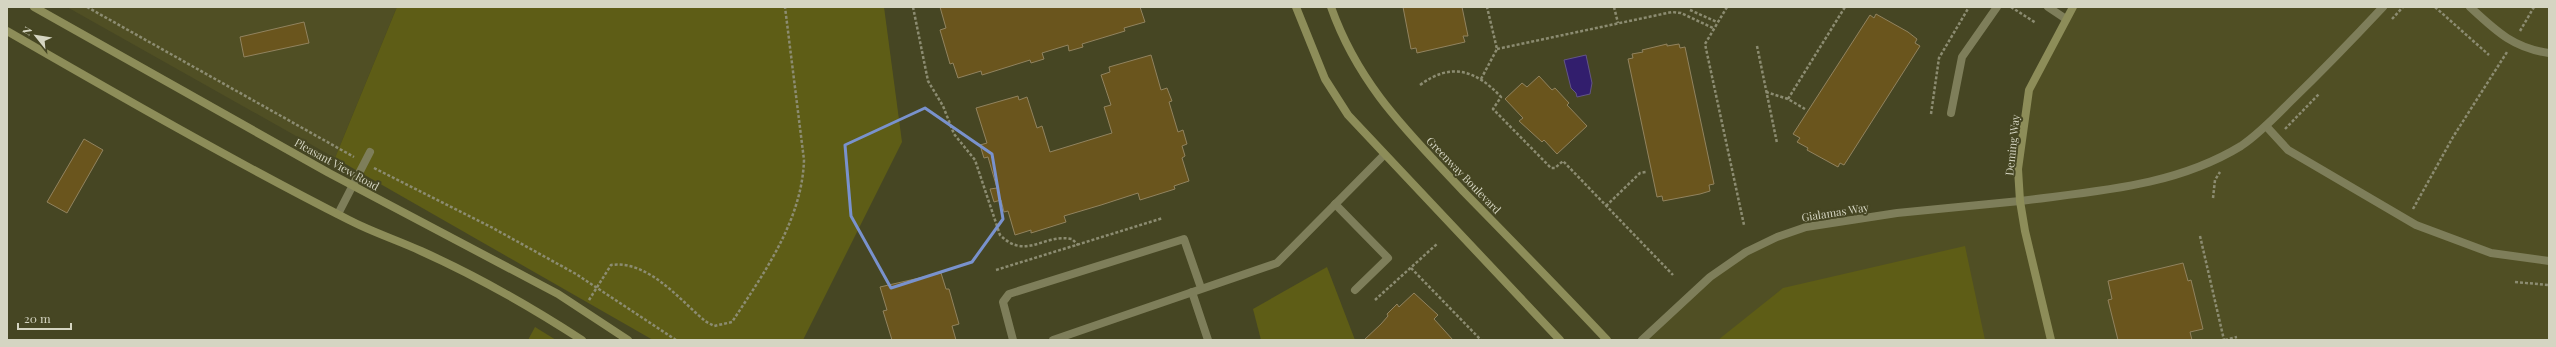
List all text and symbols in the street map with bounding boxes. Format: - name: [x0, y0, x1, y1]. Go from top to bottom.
- north arrow: [16, 16, 56, 56]
- text: N: [18, 24, 35, 38]
- street label: Deming Way: [2001, 113, 2023, 176]
- street label: Greenway Boulevard: [1423, 133, 1505, 217]
- street label: Pleasant View Road: [292, 134, 383, 194]
- street label: Gialamas Way: [1800, 199, 1870, 225]
- scale bar: [18, 305, 71, 331]
- text: 20 m: [24, 310, 51, 326]

